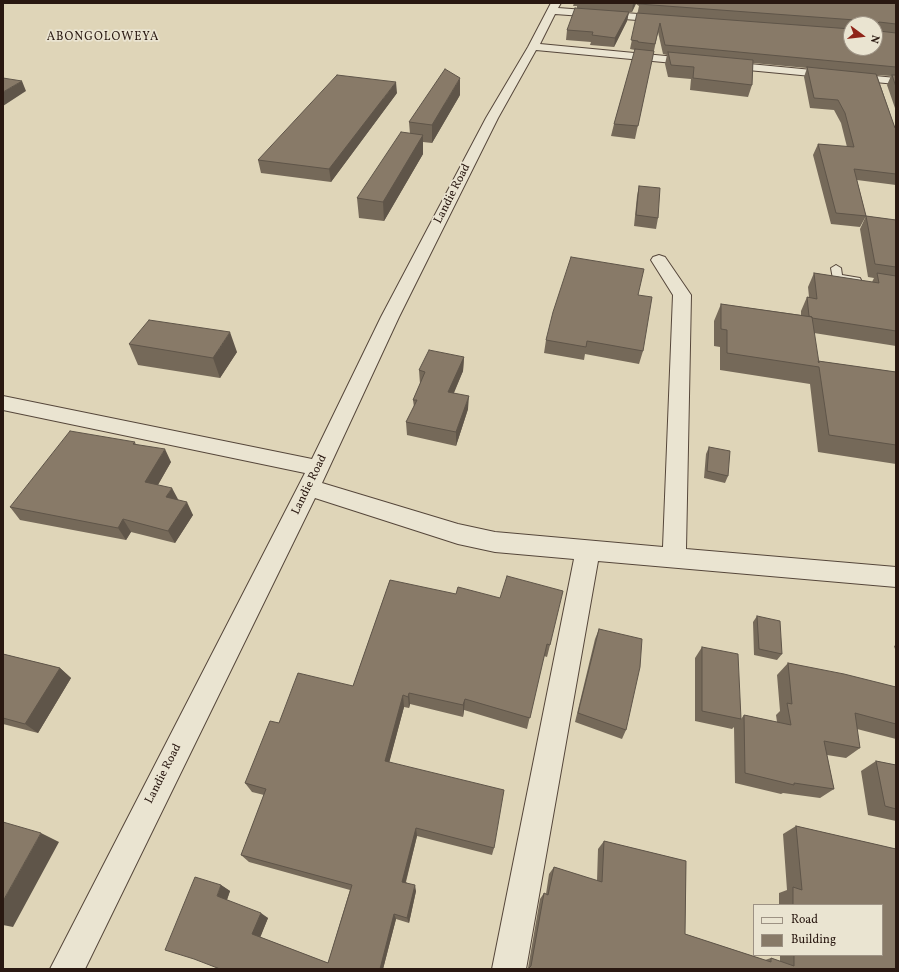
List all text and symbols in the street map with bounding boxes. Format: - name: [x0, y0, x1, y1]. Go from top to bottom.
- north arrow: [843, 16, 883, 56]
- district label: ABONGOLOWEYA: [47, 31, 159, 45]
- text: N: [866, 33, 882, 45]
- street label: Landie Road: [432, 162, 474, 226]
- street label: Landie Road: [289, 452, 331, 518]
- street label: Landie Road: [143, 742, 185, 806]
- legend: [753, 904, 883, 956]
- text: Road: [791, 912, 818, 928]
- text: Building: [791, 932, 836, 948]

